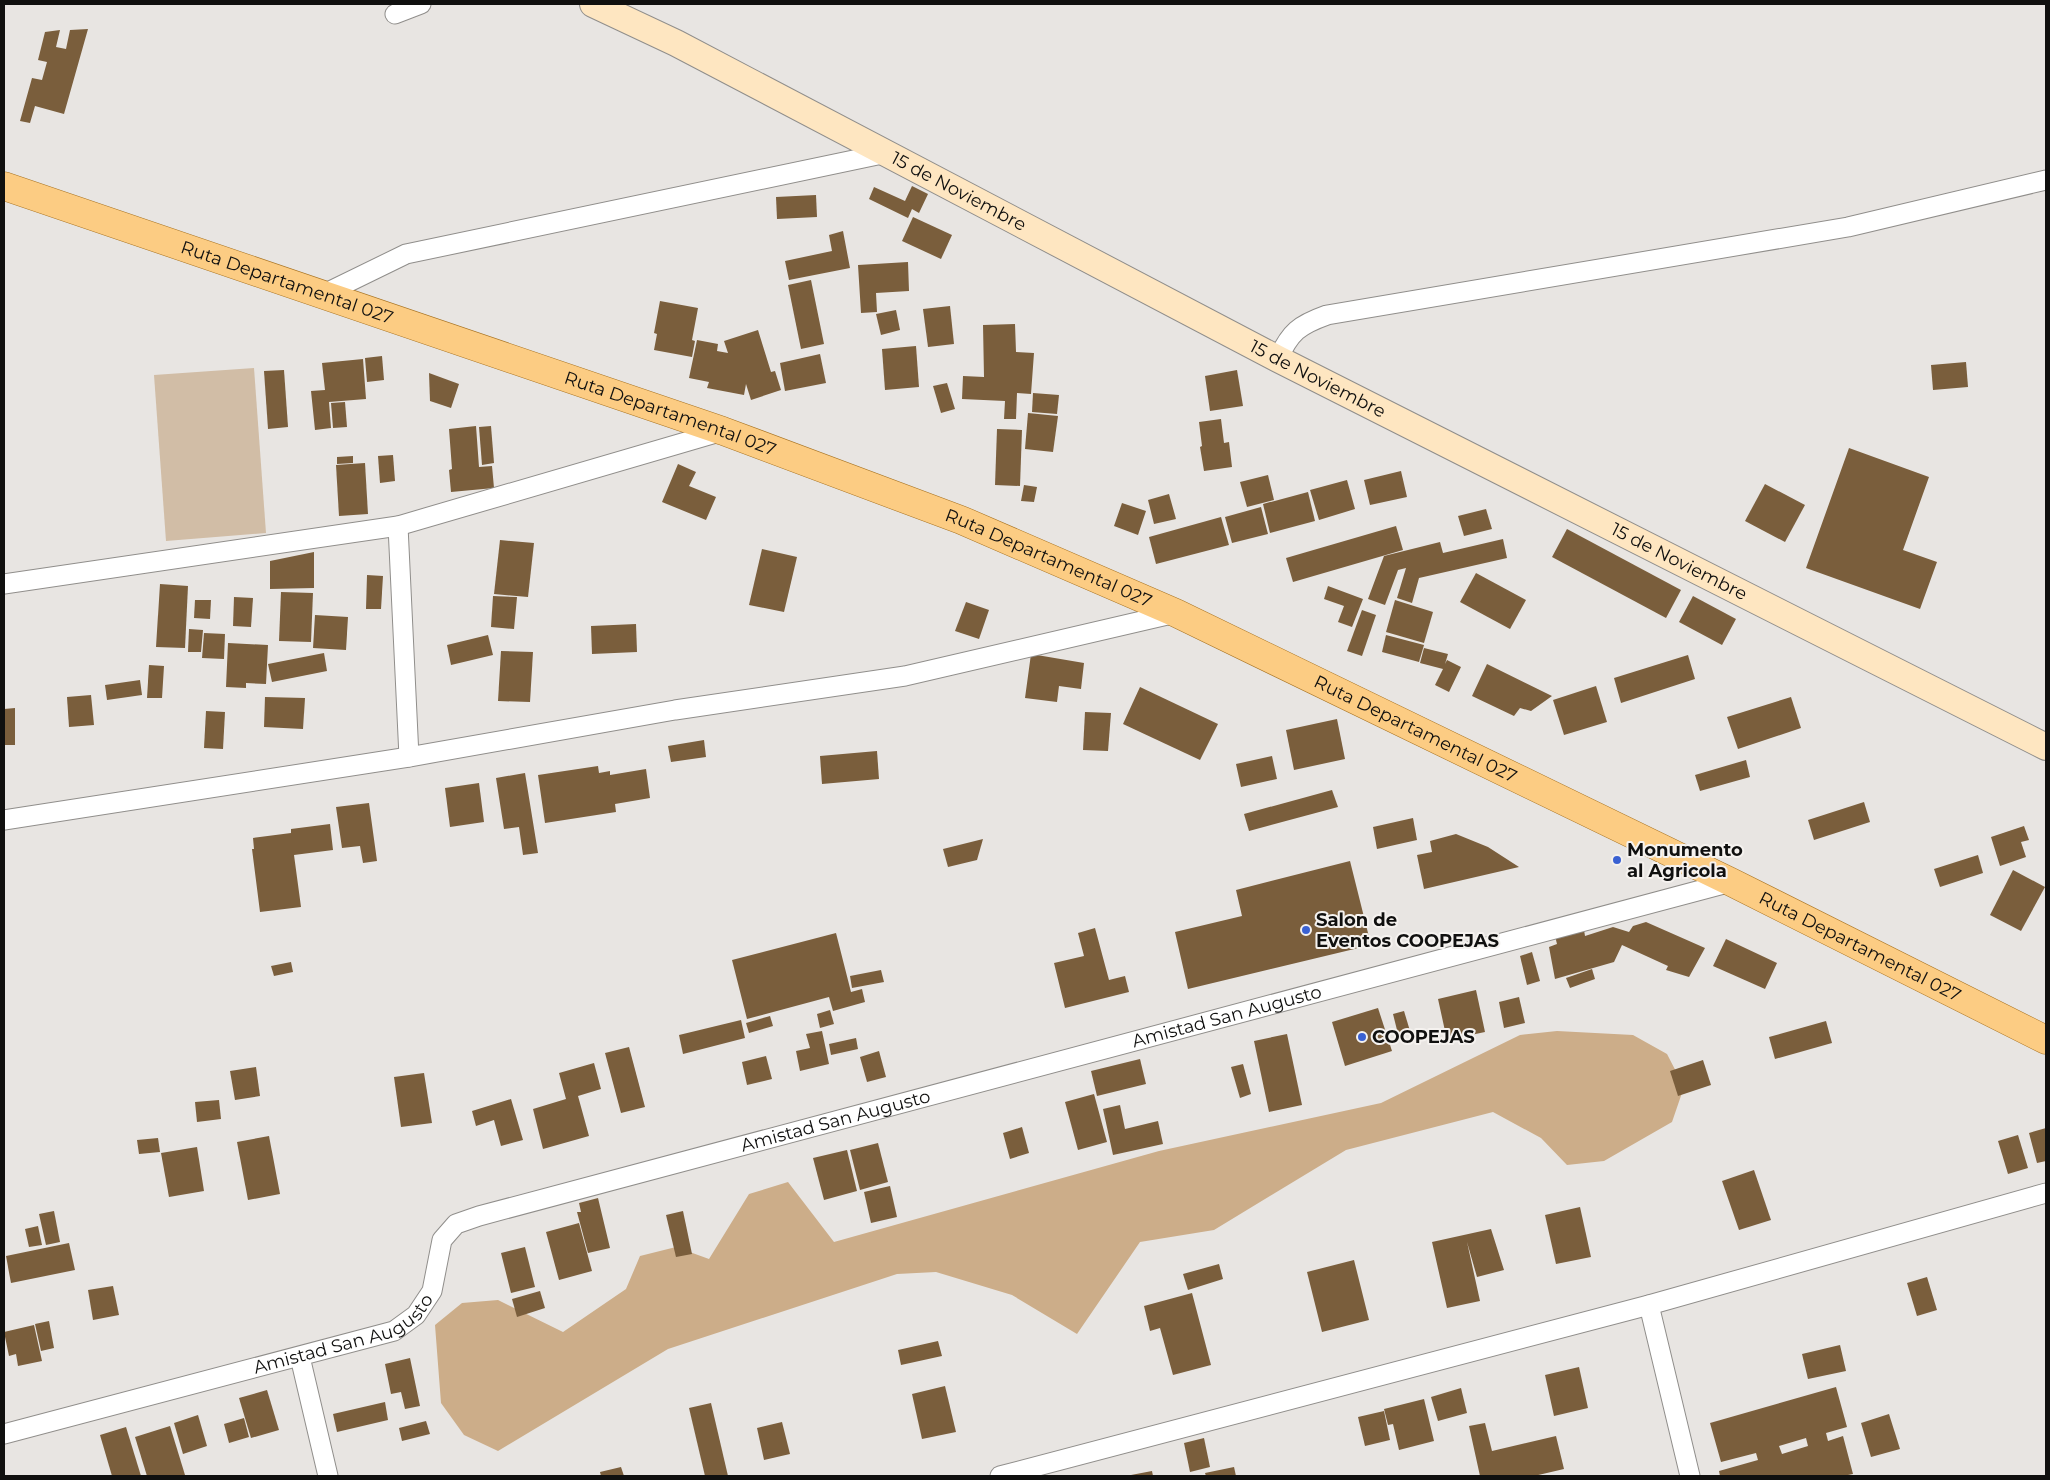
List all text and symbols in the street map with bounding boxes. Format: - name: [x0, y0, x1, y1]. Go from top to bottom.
- street label: 15 de Noviembre: [887, 147, 1030, 236]
- street label: Ruta Departamental 027: [178, 236, 396, 329]
- street label: 15 de Noviembre: [1246, 335, 1389, 423]
- street label: Ruta Departamental 027: [561, 367, 779, 461]
- street label: Ruta Departamental 027: [942, 504, 1155, 612]
- street label: 15 de Noviembre: [1607, 518, 1751, 605]
- street label: Ruta Departamental 027: [1310, 671, 1521, 788]
- place label: Monumento al Agricola: [1627, 839, 1743, 882]
- marker: Monumento al Agricola: [1611, 854, 1623, 866]
- street label: Ruta Departamental 027: [1755, 887, 1965, 1007]
- place label: Salon de Eventos COOPEJAS: [1316, 909, 1499, 952]
- marker: Salon de Eventos COOPEJAS: [1300, 924, 1312, 936]
- street label: Amistad San Augusto: [1130, 981, 1324, 1052]
- place label: COOPEJAS: [1372, 1026, 1475, 1048]
- marker: COOPEJAS: [1356, 1031, 1368, 1043]
- street label: Amistad San Augusto: [738, 1085, 933, 1157]
- street label: Amistad San Augusto: [251, 1290, 438, 1379]

